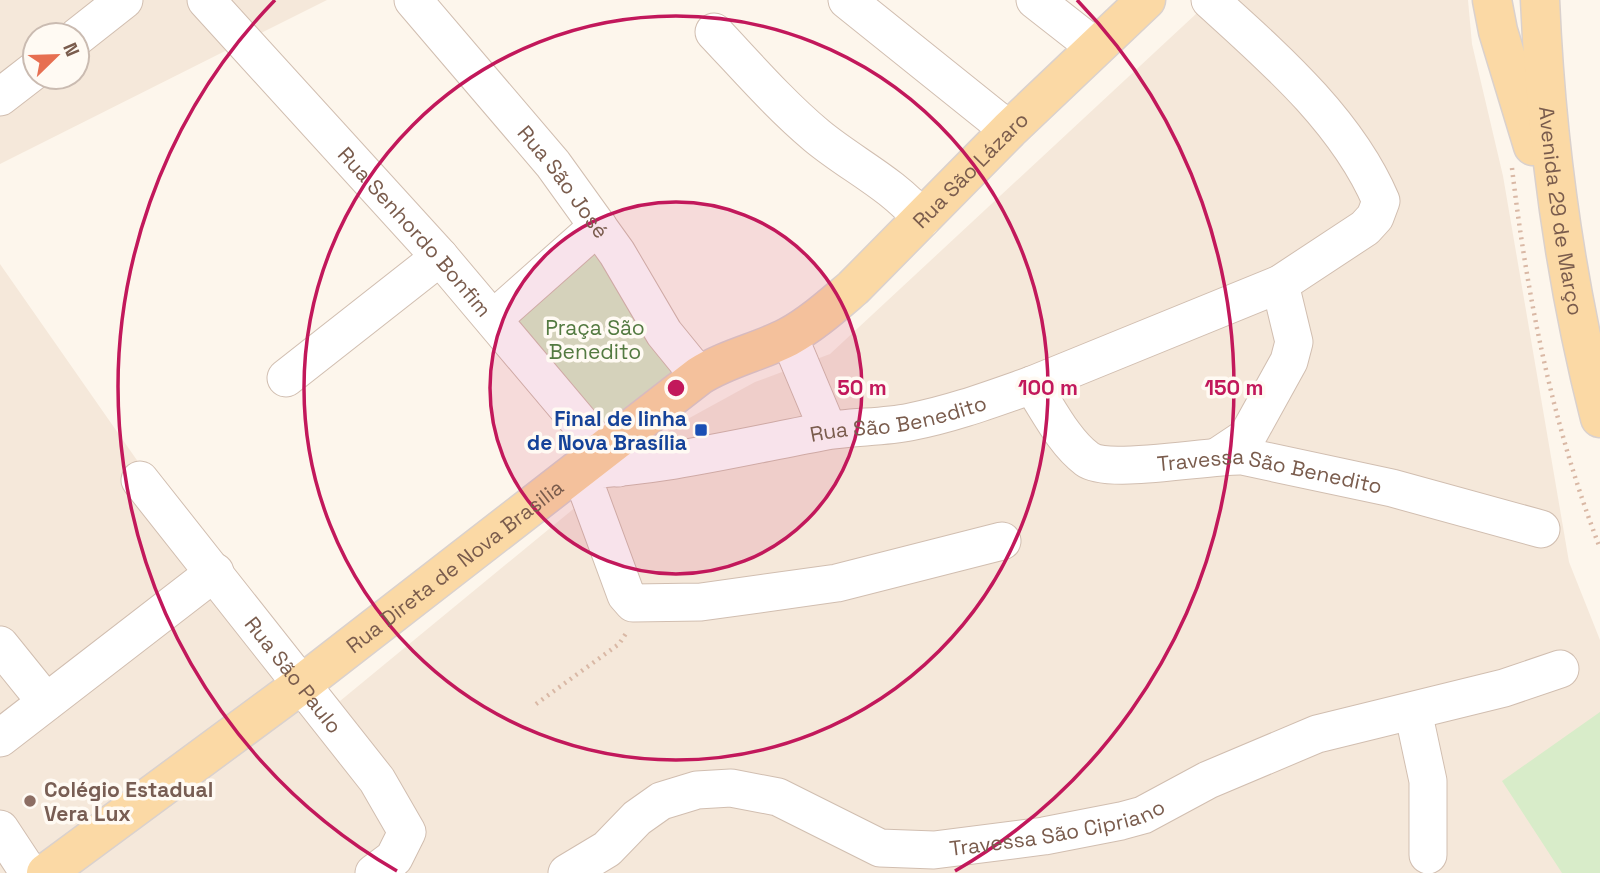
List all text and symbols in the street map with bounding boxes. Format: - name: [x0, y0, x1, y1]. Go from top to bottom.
- north arrow: [21, 21, 91, 91]
- text: N: [57, 39, 85, 60]
- street label: Avenida 29 de Março: [1534, 105, 1590, 318]
- street label: Rua São Lázaro: [906, 106, 1034, 234]
- street label: Rua São José: [512, 119, 615, 243]
- street label: Rua Senhordo Bonfim: [332, 141, 498, 322]
- park label: Praça São Benedito: [545, 314, 645, 365]
- text: 50 m: [837, 374, 887, 401]
- text: 100 m: [1018, 374, 1078, 401]
- text: 150 m: [1205, 374, 1263, 401]
- centre of rings: [664, 376, 688, 400]
- street label: Rua São Benedito: [807, 388, 990, 447]
- place label: Final de linha de Nova Brasília: [527, 405, 687, 456]
- marker: Final de linha de Nova Brasília: [693, 422, 709, 438]
- street label: Travessa São Benedito: [1156, 442, 1385, 499]
- street label: Rua Direta de Nova Brasilia: [340, 473, 568, 659]
- street label: Rua São Paulo: [239, 611, 348, 739]
- place label: Colégio Estadual Vera Lux: [44, 776, 213, 827]
- street label: Travessa São Cipriano: [948, 792, 1169, 861]
- marker: Colégio Estadual Vera Lux: [22, 793, 38, 809]

